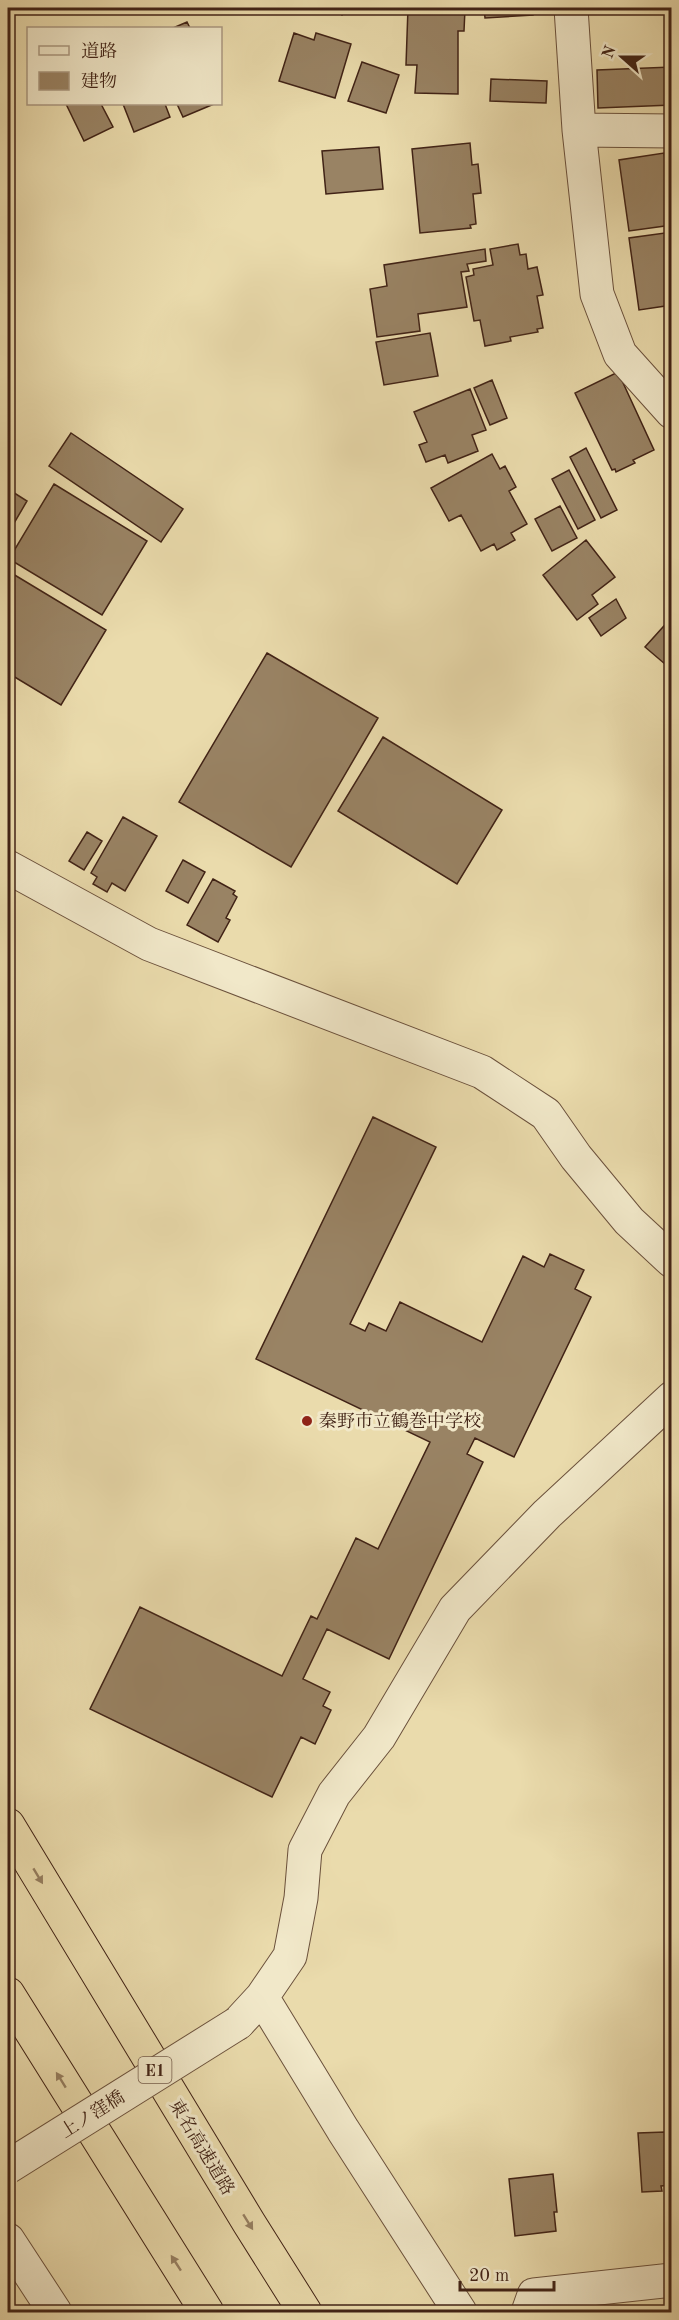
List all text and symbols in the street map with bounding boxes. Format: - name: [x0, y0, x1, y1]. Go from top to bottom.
- legend: [27, 27, 222, 105]
- north arrow: [592, 27, 652, 87]
- text: 道路: [81, 41, 117, 61]
- text: N: [600, 43, 620, 61]
- text: 建物: [81, 71, 117, 91]
- place label: 秦野市立鶴巻中学校: [319, 1411, 481, 1431]
- marker: 秦野市立鶴巻中学校: [300, 1414, 314, 1428]
- one-way arrow: [32, 1868, 43, 1884]
- road number: E1: [138, 2057, 172, 2083]
- one-way arrow: [56, 2072, 67, 2088]
- street label: 上ノ窪橋: [56, 2086, 128, 2142]
- street label: 東名高速道路: [166, 2096, 238, 2198]
- one-way arrow: [242, 2214, 253, 2230]
- scale bar: [460, 2254, 554, 2292]
- one-way arrow: [171, 2255, 182, 2271]
- text: 20 m: [469, 2267, 509, 2285]

